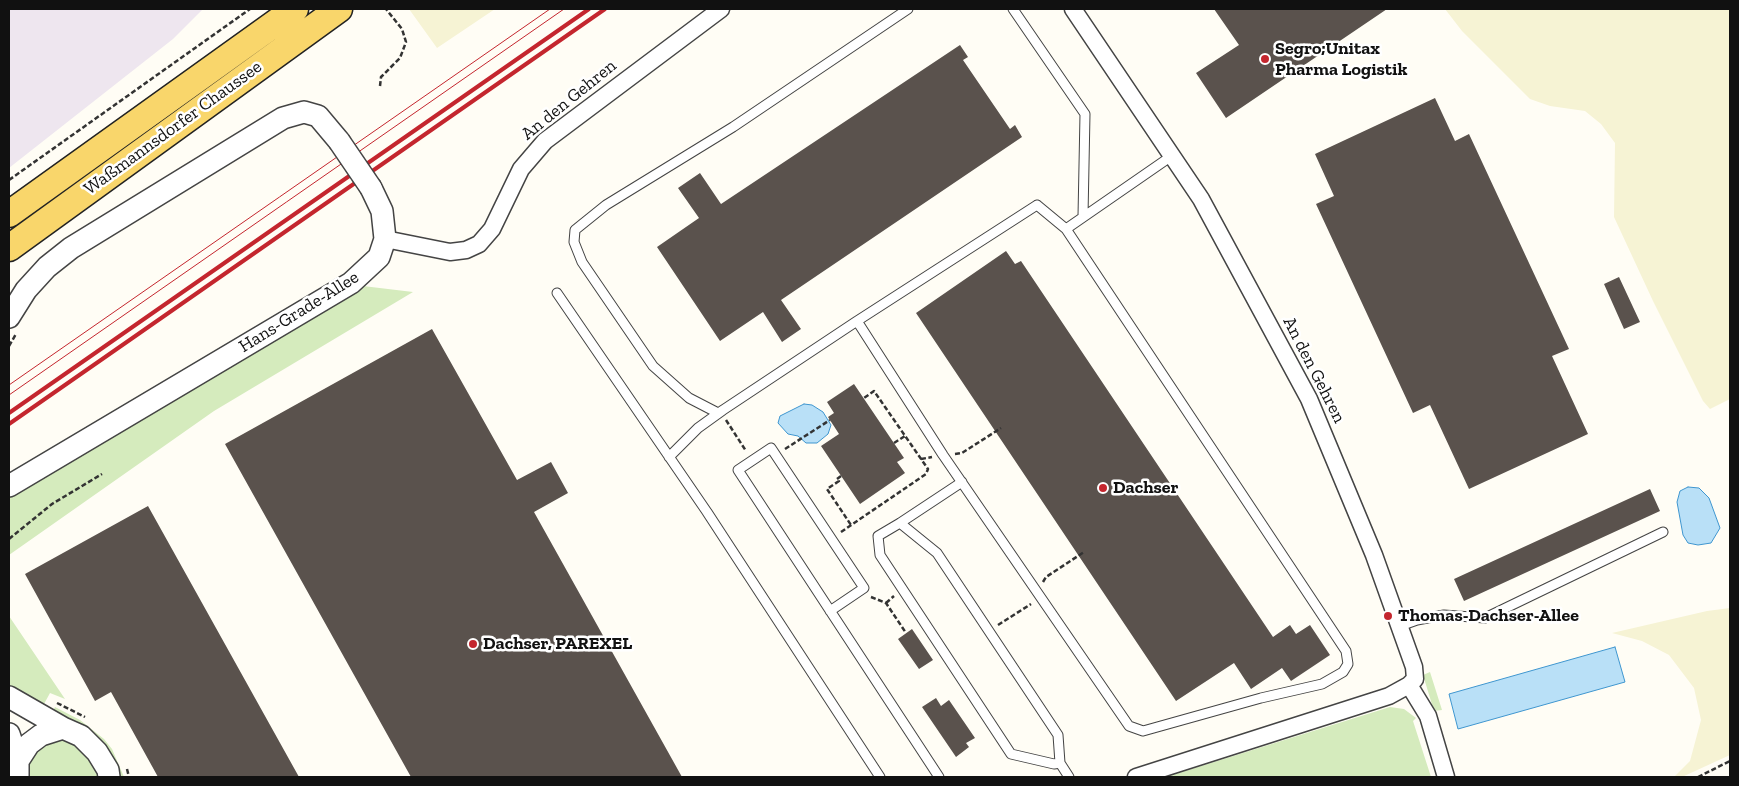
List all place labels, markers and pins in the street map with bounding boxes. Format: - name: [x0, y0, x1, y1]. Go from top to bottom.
- place label: Segro;Unitax Pharma Logistik: [1275, 38, 1407, 80]
- marker: Segro;Unitax Pharma Logistik: [1259, 53, 1271, 65]
- place label: Dachser: [1113, 477, 1179, 499]
- marker: Dachser: [1097, 482, 1109, 494]
- place label: Thomas-Dachser-Allee: [1398, 605, 1579, 627]
- marker: Thomas-Dachser-Allee: [1382, 610, 1394, 622]
- place label: Dachser, PAREXEL: [483, 633, 632, 655]
- marker: Dachser, PAREXEL: [467, 638, 479, 650]

